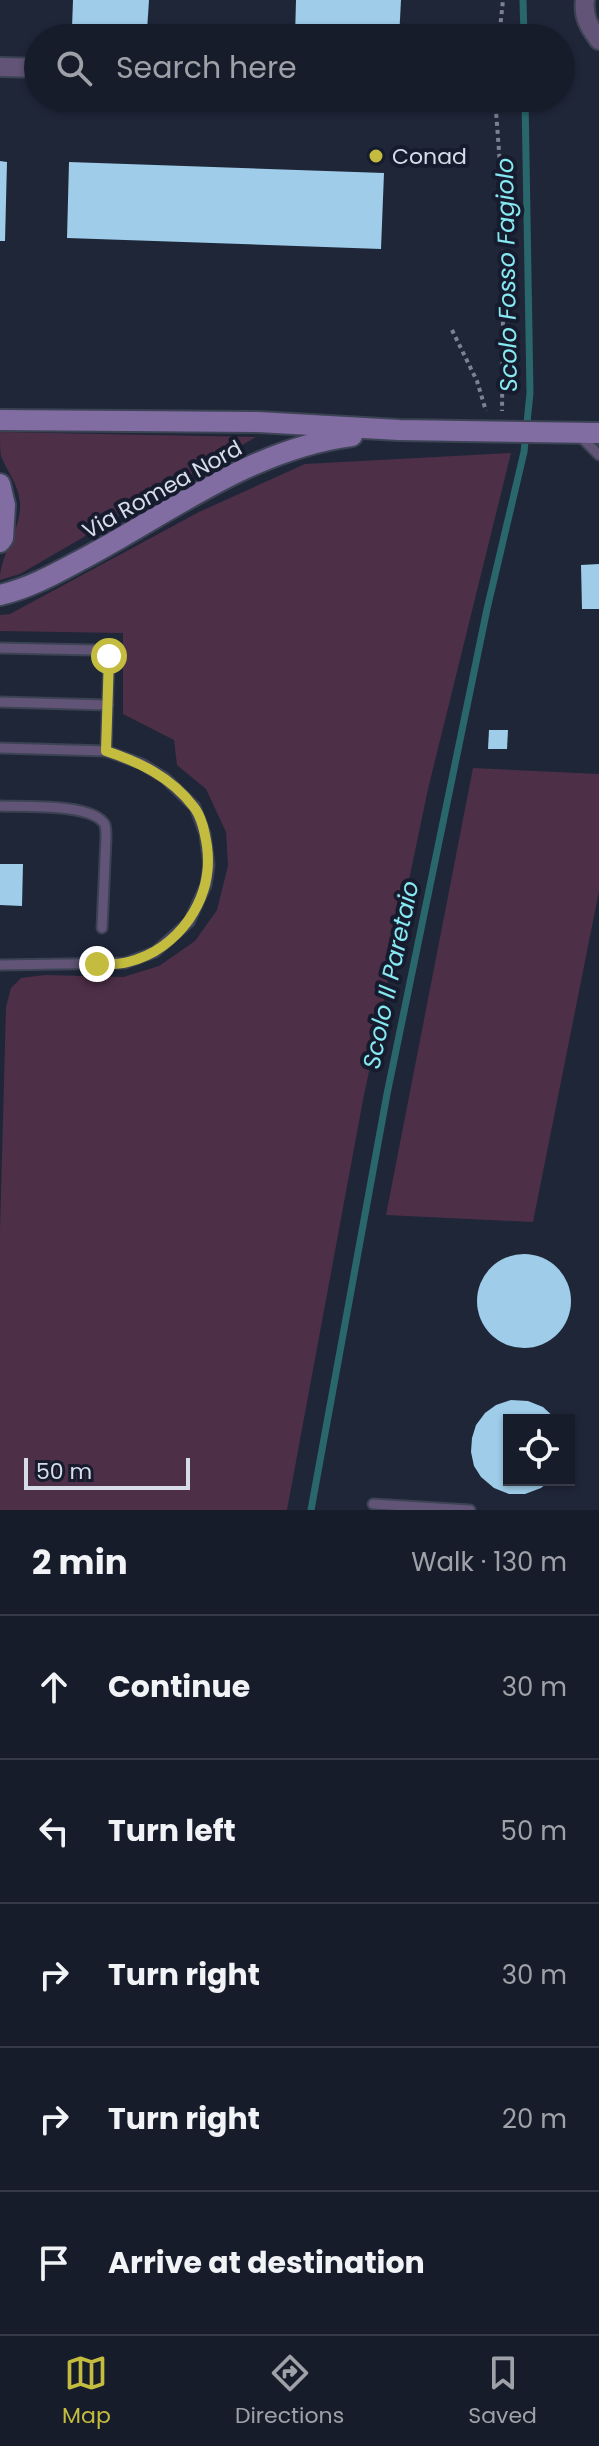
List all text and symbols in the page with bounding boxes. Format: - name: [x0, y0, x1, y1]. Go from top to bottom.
- search box: [24, 24, 575, 112]
- icon: search: [52, 46, 96, 90]
- text: Search here: [116, 46, 297, 89]
- place label: Conad: [392, 141, 467, 172]
- marker: Conad: [367, 147, 385, 165]
- water label: Scolo Fosso Fagiolo: [488, 158, 525, 392]
- street label: Via Romea Nord: [77, 433, 248, 546]
- route start: [91, 638, 127, 674]
- water label: Scolo Il Paretaio: [354, 878, 427, 1072]
- route end: [79, 946, 115, 982]
- map controls: [503, 1414, 575, 1486]
- button: locate: [503, 1414, 575, 1486]
- scale bar: [24, 1454, 190, 1490]
- text: 50 m: [36, 1456, 92, 1487]
- text: 2 min: [32, 1538, 128, 1586]
- text: Walk · 130 m: [411, 1544, 567, 1580]
- icon: ahead: [32, 1665, 76, 1709]
- text: Continue: [108, 1665, 250, 1708]
- text: 30 m: [502, 1669, 567, 1705]
- icon: left: [32, 1809, 76, 1853]
- text: Turn left: [108, 1809, 236, 1852]
- text: 50 m: [501, 1813, 567, 1849]
- icon: right: [32, 1953, 76, 1997]
- text: Turn right: [108, 1953, 260, 1996]
- text: 30 m: [502, 1957, 567, 1993]
- icon: right: [32, 2097, 76, 2141]
- text: Turn right: [108, 2097, 260, 2140]
- text: 20 m: [502, 2101, 567, 2137]
- icon: arrive: [32, 2241, 76, 2285]
- text: Arrive at destination: [108, 2241, 425, 2284]
- tab: Map: [62, 2351, 111, 2432]
- tab: Directions: [235, 2351, 344, 2432]
- tab: Saved: [468, 2351, 537, 2432]

